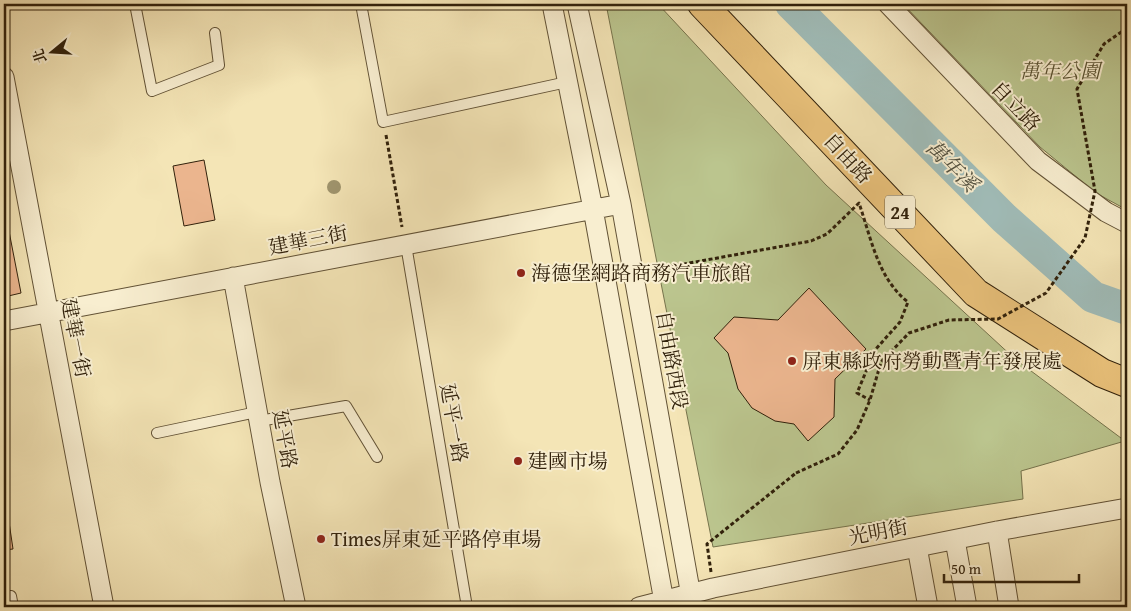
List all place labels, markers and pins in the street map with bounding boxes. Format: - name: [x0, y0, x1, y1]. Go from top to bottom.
- place label: 海德堡網路商務汽車旅館: [531, 258, 751, 287]
- marker: 海德堡網路商務汽車旅館: [515, 267, 527, 279]
- place label: 屏東縣政府勞動暨青年發展處: [802, 346, 1062, 375]
- marker: 屏東縣政府勞動暨青年發展處: [786, 355, 798, 367]
- place label: 建國市場: [528, 446, 608, 475]
- marker: 建國市場: [512, 455, 524, 467]
- place label: Times屏東延平路停車場: [331, 524, 542, 553]
- marker: Times屏東延平路停車場: [315, 533, 327, 545]

